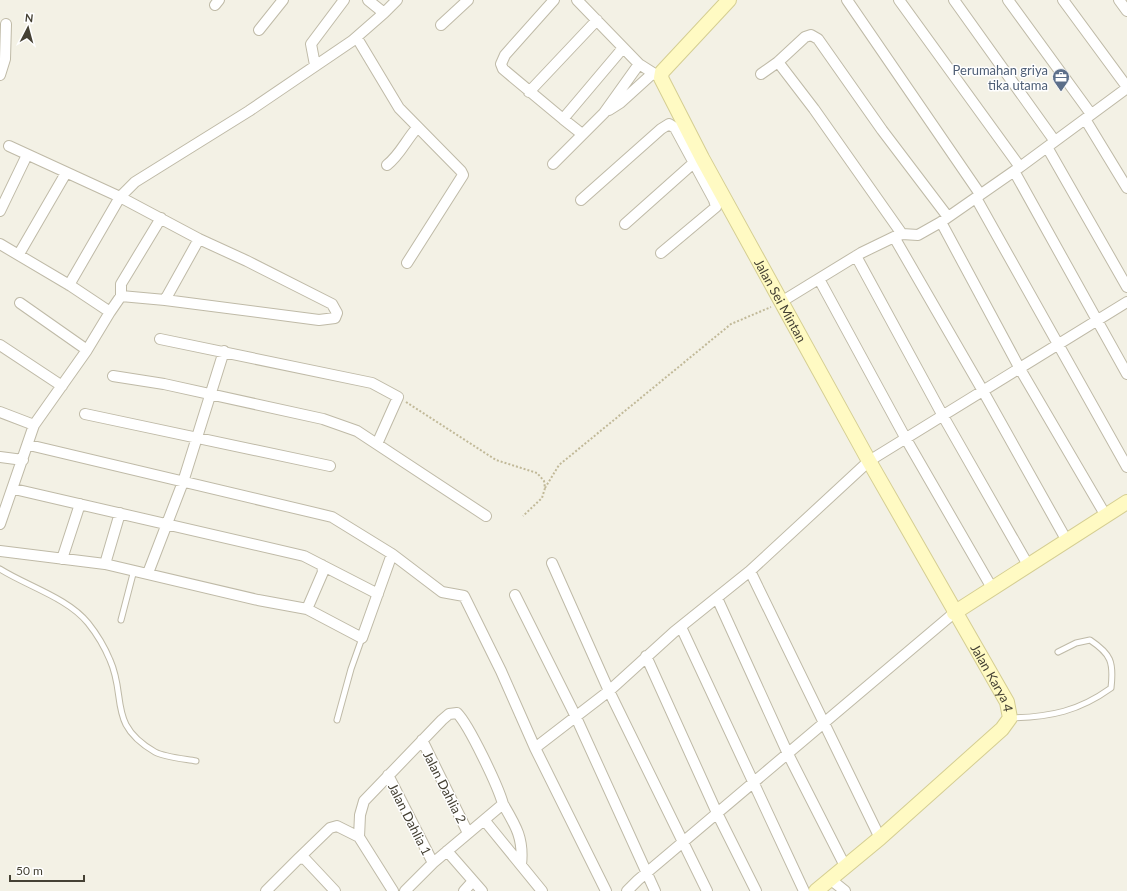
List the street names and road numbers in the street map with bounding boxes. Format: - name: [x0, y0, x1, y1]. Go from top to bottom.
- street label: Jalan Sei Mintan: [751, 256, 810, 345]
- street label: Jalan Karya 4: [967, 641, 1017, 714]
- street label: Jalan Dahlia 2: [420, 748, 470, 826]
- street label: Jalan Dahlia 1: [385, 780, 435, 858]

